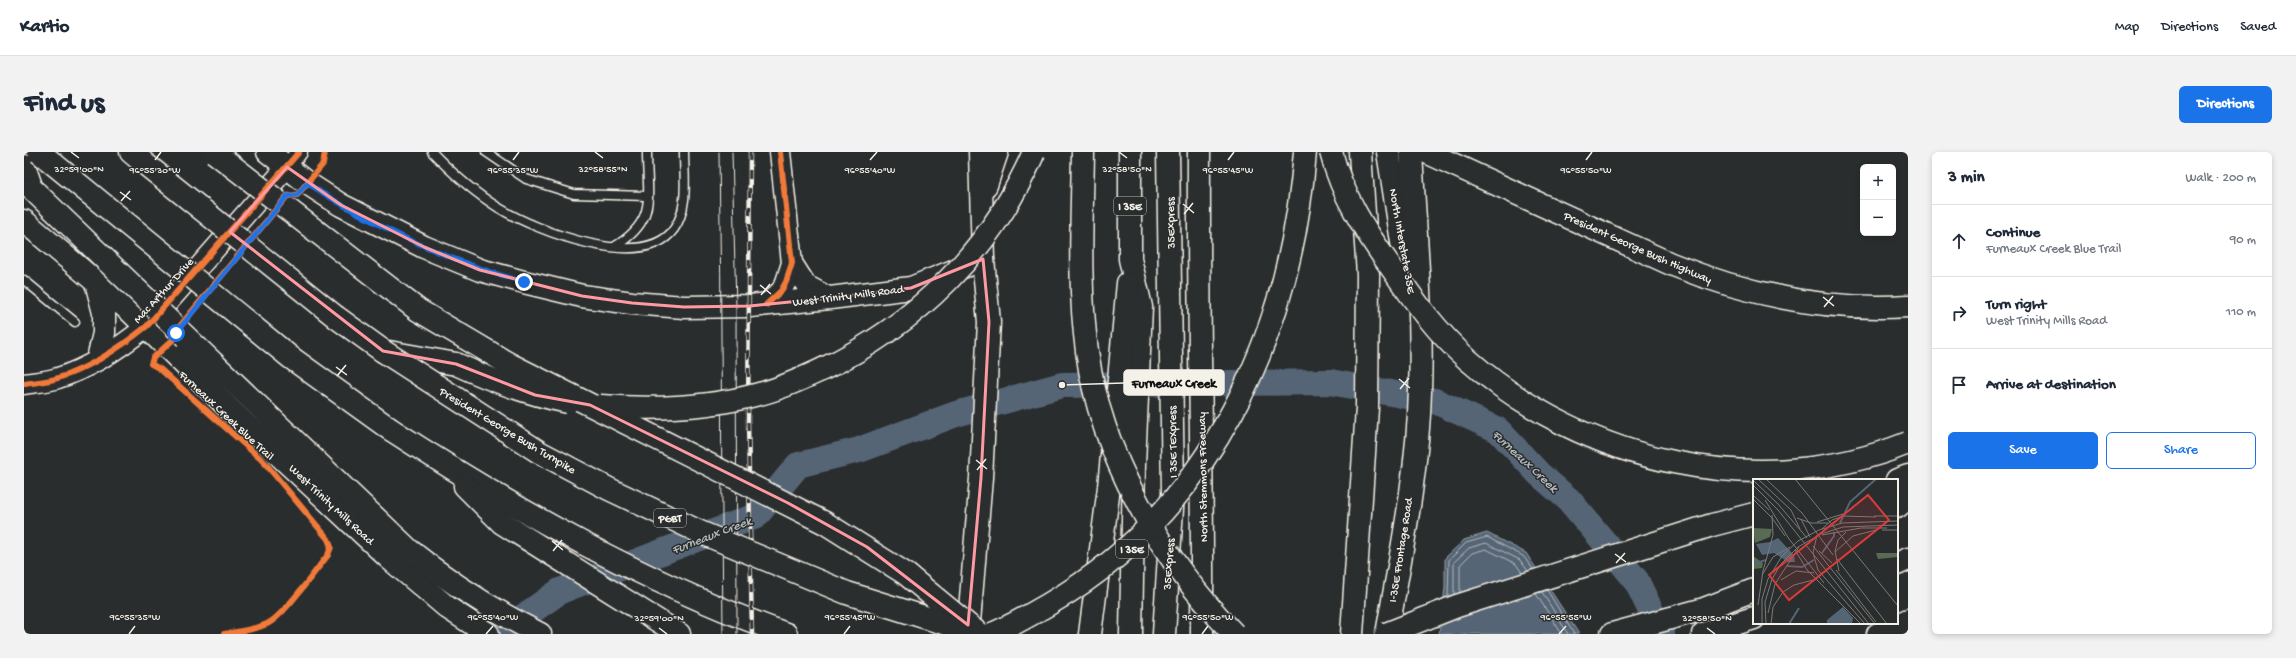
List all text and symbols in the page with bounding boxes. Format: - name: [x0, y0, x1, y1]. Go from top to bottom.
- text: Kartio: [20, 16, 69, 39]
- text: Map: [2115, 19, 2139, 36]
- text: Directions: [2161, 19, 2218, 36]
- text: Saved: [2240, 19, 2276, 36]
- button: Directions: [2179, 86, 2272, 123]
- text: Find us: [24, 88, 104, 121]
- text: 32°59'00"N: [53, 164, 104, 176]
- text: 32°58'55"N: [577, 164, 628, 176]
- text: 32°58'50"N: [1101, 164, 1152, 176]
- map controls: [1860, 164, 1896, 236]
- button: +: [1860, 164, 1896, 200]
- text: 96°55'30"W: [128, 165, 181, 177]
- text: 96°55'35"W: [487, 165, 539, 177]
- text: 96°55'40"W: [844, 165, 896, 177]
- text: 96°55'45"W: [1202, 165, 1254, 177]
- text: 96°55'50"W: [1559, 165, 1612, 177]
- text: 3 min: [1948, 168, 1985, 188]
- text: Walk · 200 m: [2185, 171, 2256, 186]
- street label: North Interstate 35E: [1385, 188, 1417, 295]
- road number: I 35E: [1114, 197, 1146, 215]
- street label: 35Express: [1165, 197, 1179, 250]
- button: −: [1860, 200, 1896, 236]
- street label: President George Bush Highway: [1560, 209, 1714, 288]
- text: Continue: [1986, 224, 2040, 242]
- icon: ahead: [1948, 230, 1970, 252]
- text: 90 m: [2230, 233, 2256, 248]
- text: Furneaux Creek Blue Trail: [1986, 242, 2121, 257]
- street label: Mac Arthur Drive: [131, 255, 198, 327]
- route end: [515, 273, 533, 291]
- street label: West Trinity Mills Road: [792, 283, 905, 311]
- text: Turn right: [1986, 296, 2046, 314]
- icon: right: [1948, 302, 1970, 324]
- text: 110 m: [2226, 305, 2256, 320]
- text: West Trinity Mills Road: [1986, 314, 2107, 329]
- route start: [167, 324, 185, 342]
- street label: Furneaux Creek Blue Trail: [174, 368, 276, 464]
- callout: Furneaux Creek: [1124, 370, 1224, 395]
- icon: arrive: [1948, 374, 1970, 396]
- text: Arrive at destination: [1986, 376, 2116, 394]
- text: Furneaux Creek: [1131, 377, 1218, 392]
- street label: President George Bush Turnpike: [435, 385, 578, 478]
- street label: I 35E TEXpress: [1166, 405, 1182, 478]
- street label: North Stemmons Freeway: [1196, 412, 1212, 542]
- water label: Furneaux Creek: [1488, 428, 1561, 497]
- button: Save: [1948, 432, 2098, 469]
- button: Share: [2106, 432, 2256, 469]
- street label: West Trinity Mills Road: [285, 462, 377, 549]
- inset map: [1753, 479, 1898, 624]
- street label: I-35E Frontage Road: [1387, 496, 1417, 603]
- road number: PGBT: [654, 509, 686, 527]
- water label: Furneaux Creek: [670, 514, 755, 558]
- street label: 35Express: [1161, 537, 1179, 591]
- road number: I 35E: [1116, 540, 1148, 558]
- text: 96°55'35"W: [109, 612, 161, 624]
- text: 96°55'40"W: [467, 612, 519, 624]
- text: 96°55'45"W: [824, 612, 876, 624]
- text: 96°55'50"W: [1181, 612, 1234, 624]
- text: 96°55'55"W: [1540, 612, 1592, 624]
- text: 32°59'00"N: [633, 613, 684, 625]
- text: 32°58'50"N: [1681, 613, 1732, 625]

